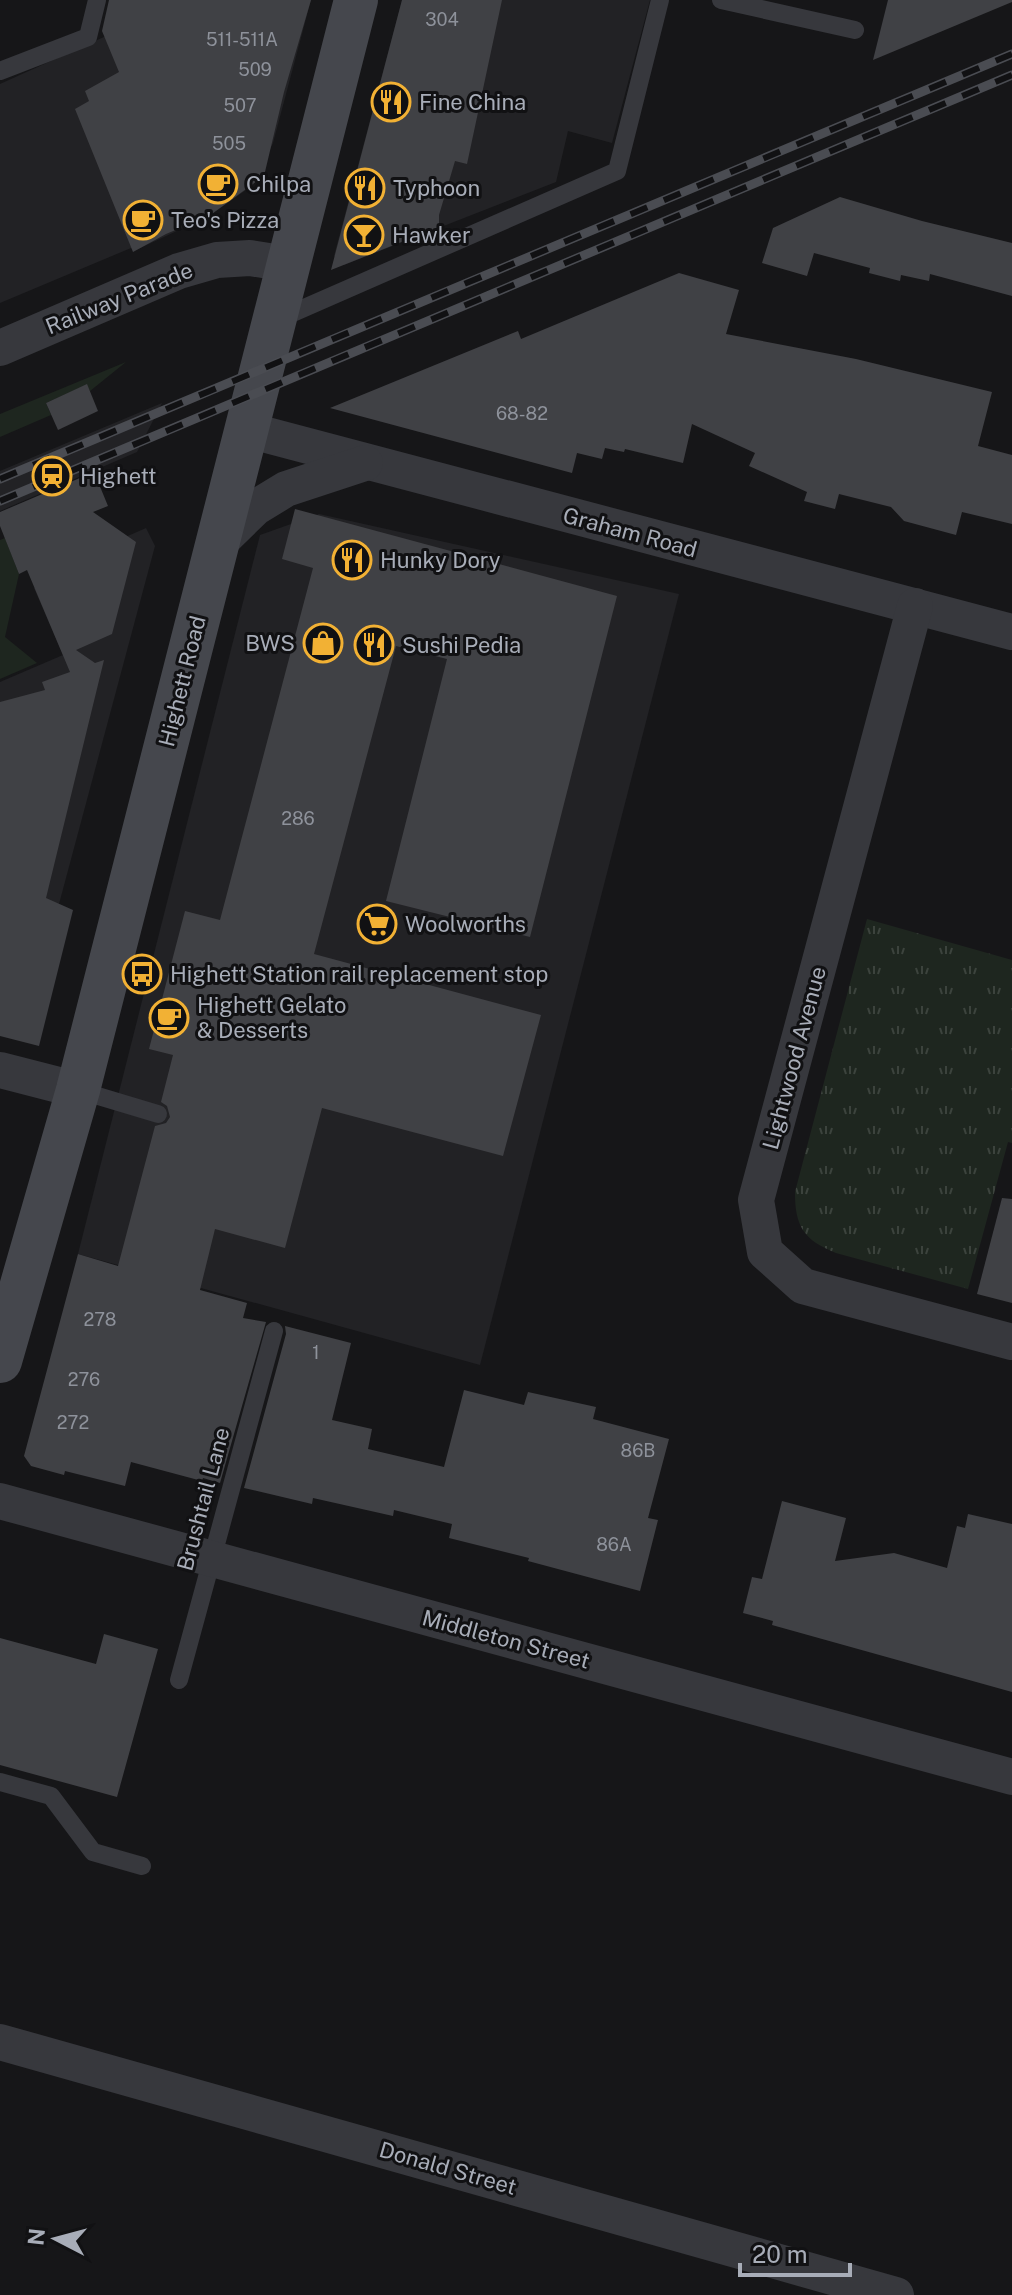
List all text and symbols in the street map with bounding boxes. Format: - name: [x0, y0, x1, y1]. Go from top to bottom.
- house number: 304: [425, 9, 459, 30]
- house number: 511-511A: [206, 29, 278, 50]
- house number: 509: [238, 59, 272, 80]
- restaurant icon: Fine China: [370, 81, 412, 123]
- place label: Fine China: [419, 89, 526, 115]
- house number: 507: [223, 95, 257, 116]
- house number: 505: [212, 133, 246, 154]
- cafe icon: Chilpa: [197, 163, 239, 205]
- restaurant icon: Typhoon: [344, 167, 386, 209]
- place label: Chilpa: [246, 171, 311, 197]
- place label: Typhoon: [393, 175, 480, 201]
- cafe icon: Teo's Pizza: [122, 199, 164, 241]
- place label: Teo's Pizza: [171, 207, 279, 233]
- bar icon: Hawker: [343, 214, 385, 256]
- place label: Hawker: [392, 222, 471, 248]
- street label: Railway Parade: [42, 257, 196, 339]
- house number: 68-82: [496, 403, 548, 424]
- station icon: Highett: [31, 455, 73, 497]
- place label: Highett: [80, 463, 157, 489]
- street label: Graham Road: [560, 502, 700, 562]
- restaurant icon: Hunky Dory: [331, 539, 373, 581]
- place label: Hunky Dory: [380, 547, 501, 573]
- street label: Highett Road: [153, 613, 211, 749]
- shop icon: BWS: [302, 622, 344, 664]
- restaurant icon: Sushi Pedia: [353, 624, 395, 666]
- place label: BWS: [245, 630, 295, 656]
- place label: Sushi Pedia: [402, 632, 521, 658]
- house number: 286: [281, 808, 315, 829]
- supermarket icon: Woolworths: [356, 903, 398, 945]
- place label: Woolworths: [405, 911, 526, 937]
- bus stop icon: Highett Station rail replacement stop: [121, 953, 163, 995]
- place label: Highett Station rail replacement stop: [170, 961, 548, 987]
- street label: Lightwood Avenue: [757, 964, 831, 1152]
- place label: Highett Gelato & Desserts: [197, 992, 347, 1043]
- cafe icon: Highett Gelato & Desserts: [148, 997, 190, 1039]
- house number: 278: [84, 1309, 116, 1330]
- house number: 1: [312, 1342, 320, 1363]
- house number: 276: [68, 1369, 100, 1390]
- house number: 272: [57, 1412, 89, 1433]
- street label: Brushtail Lane: [171, 1424, 235, 1574]
- house number: 86B: [621, 1440, 655, 1461]
- house number: 86A: [596, 1534, 632, 1555]
- street label: Middleton Street: [419, 1604, 593, 1674]
- street label: Donald Street: [376, 2136, 520, 2200]
- north arrow: [16, 2199, 96, 2279]
- text: N: [22, 2227, 50, 2247]
- scale bar: [740, 2227, 850, 2277]
- text: 20 m: [752, 2240, 808, 2268]

